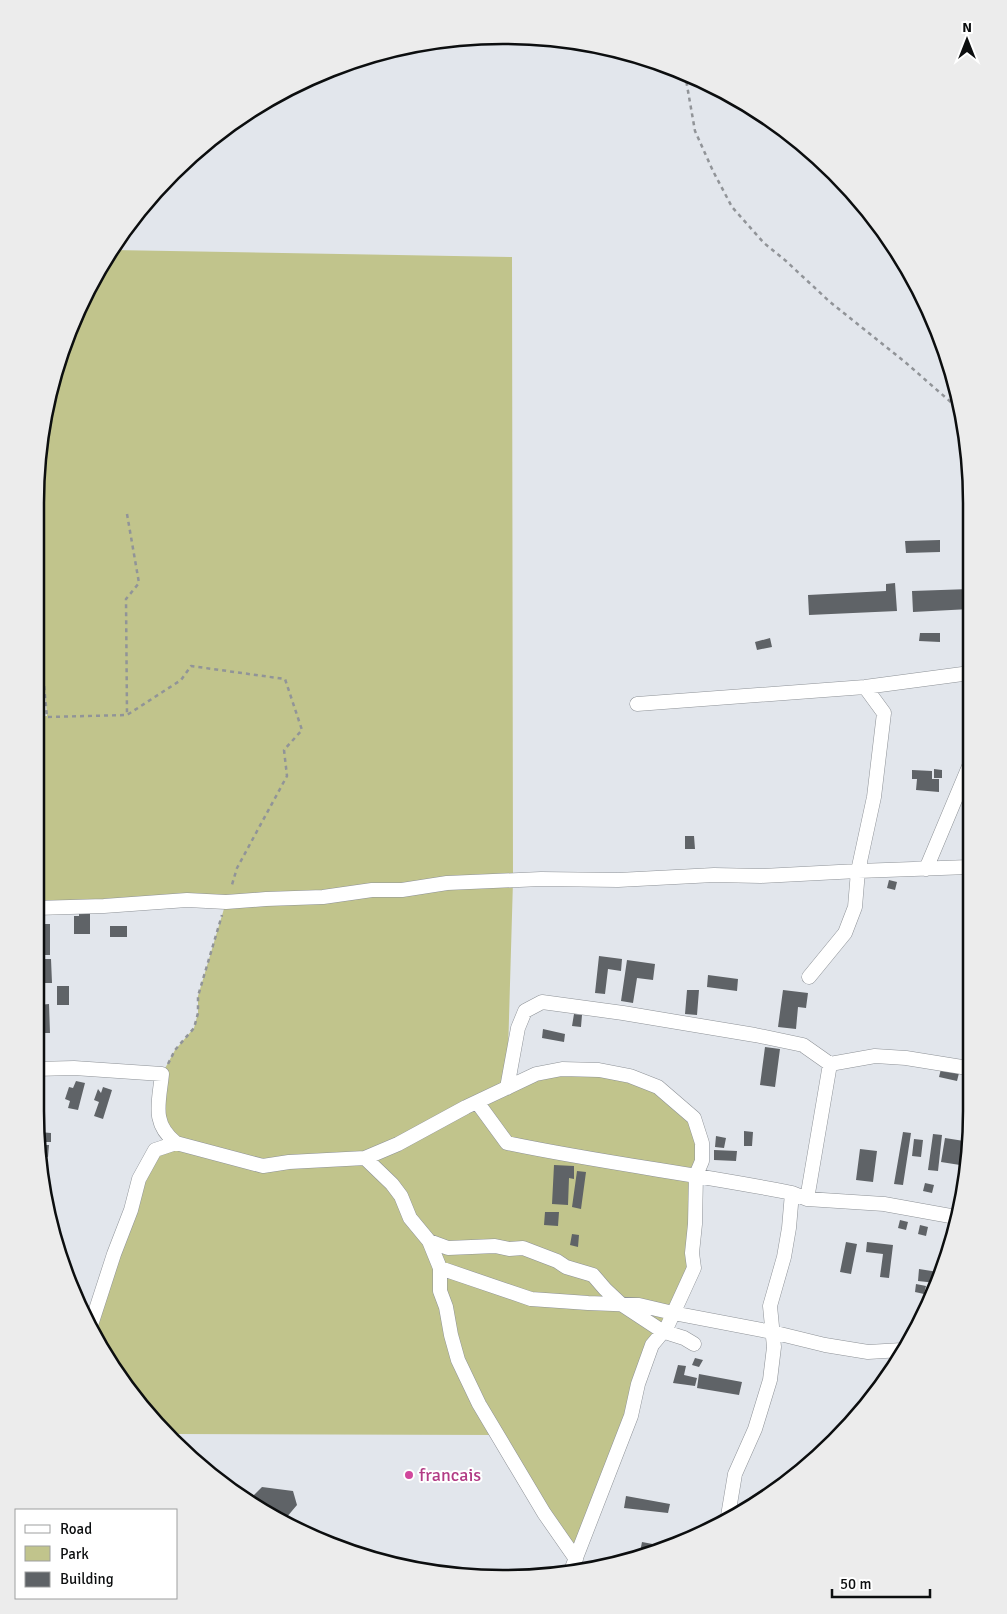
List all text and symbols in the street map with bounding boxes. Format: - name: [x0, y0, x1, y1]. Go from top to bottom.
- north arrow: [942, 15, 992, 65]
- text: N: [962, 19, 972, 36]
- place label: francais: [419, 1464, 481, 1486]
- marker: francais: [403, 1469, 415, 1481]
- legend: [15, 1509, 178, 1599]
- text: Road: [60, 1520, 92, 1538]
- text: Park: [60, 1545, 89, 1563]
- scale bar: [832, 1566, 930, 1598]
- text: Building: [60, 1570, 114, 1588]
- text: 50 m: [840, 1575, 871, 1593]

